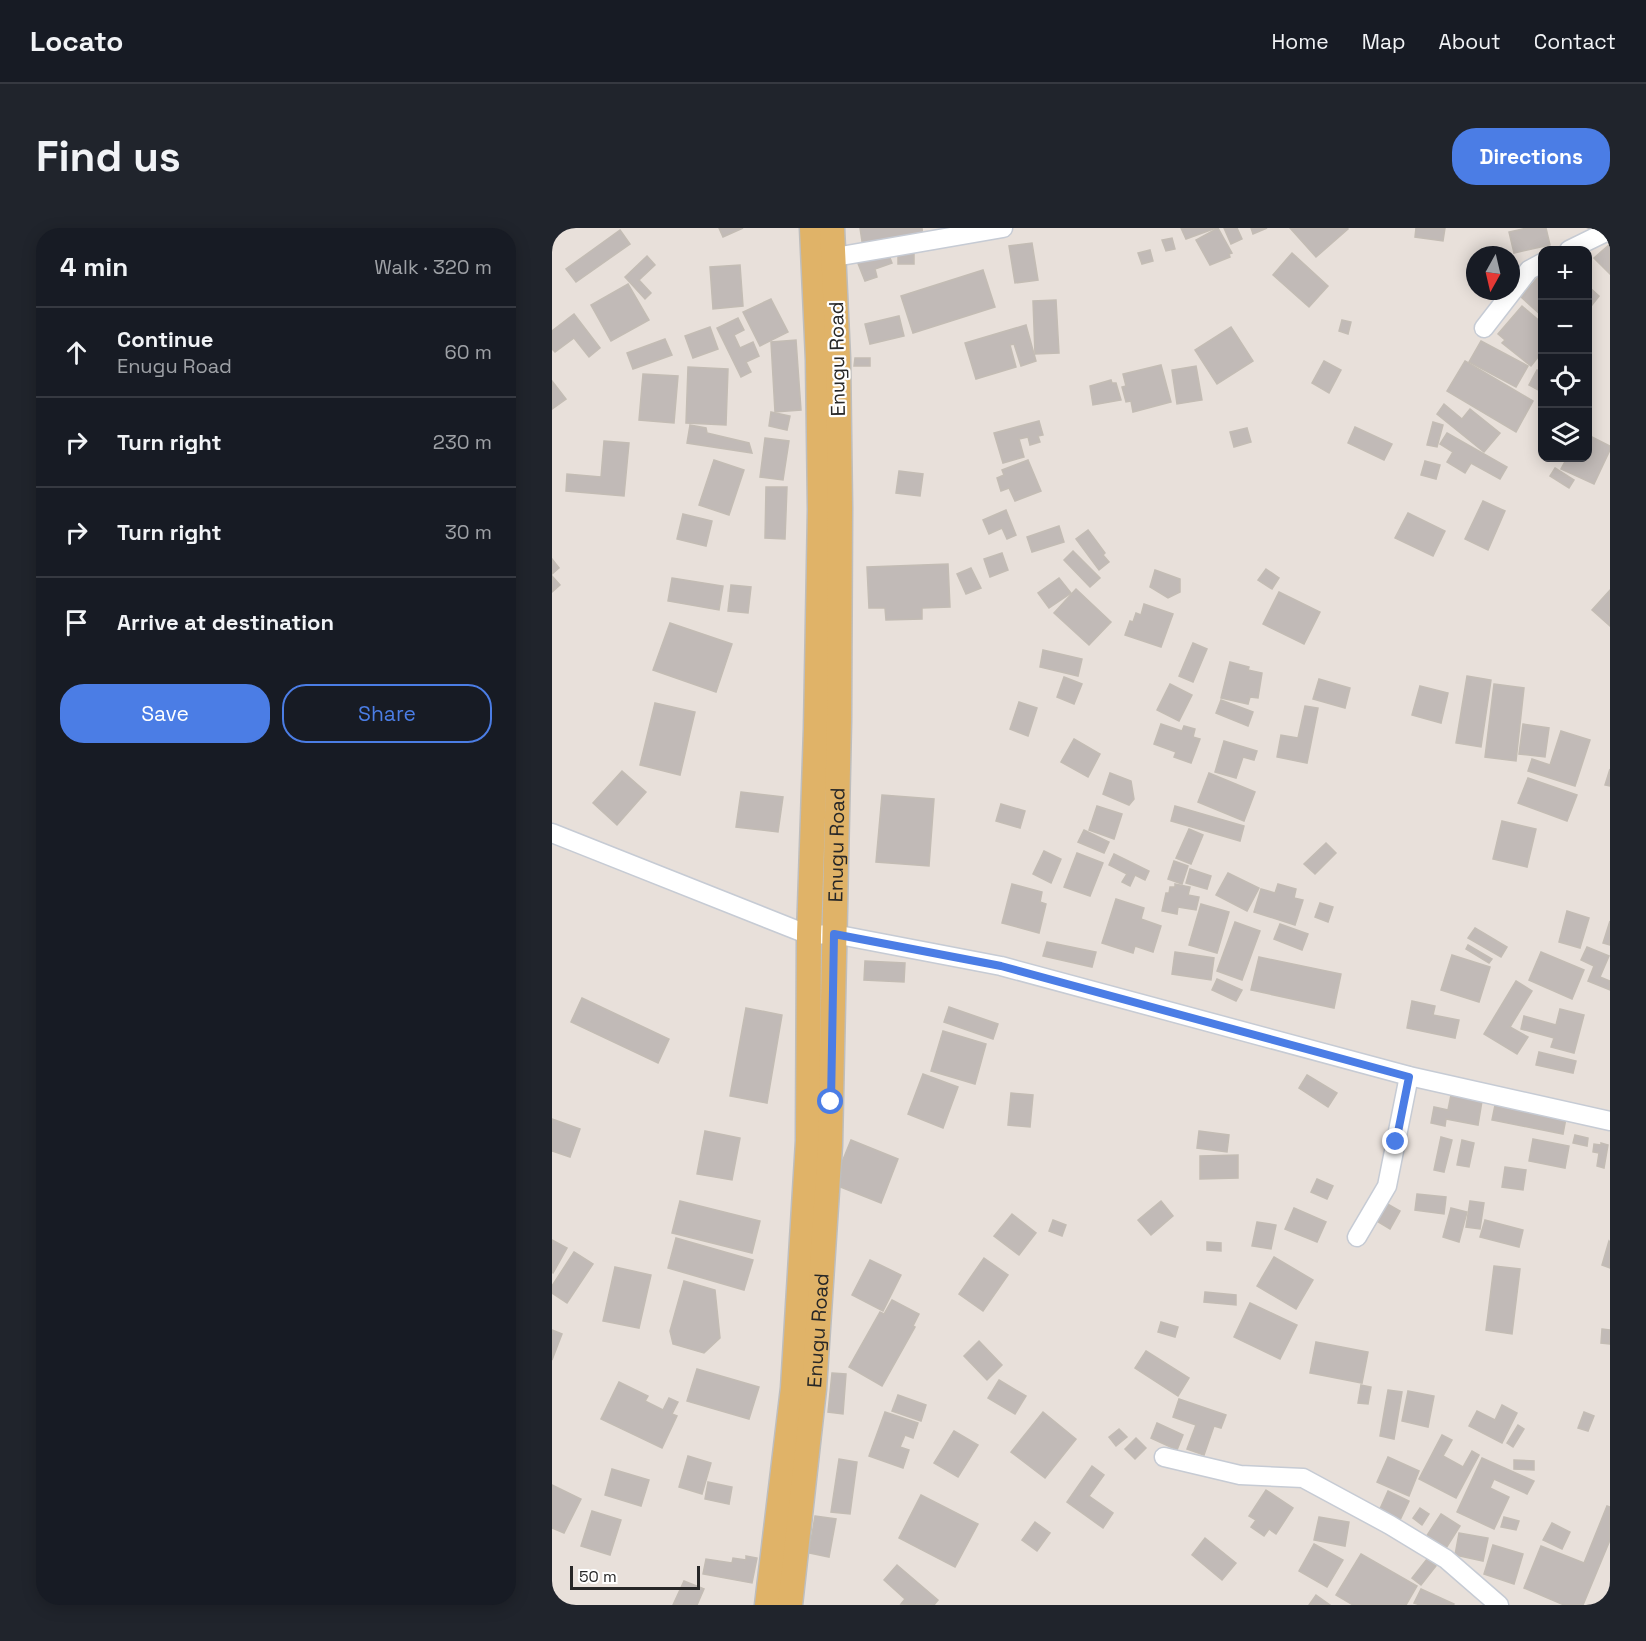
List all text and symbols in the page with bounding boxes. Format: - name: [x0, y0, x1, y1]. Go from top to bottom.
- text: Locato: [30, 23, 123, 59]
- text: Home: [1271, 28, 1329, 55]
- text: Map: [1362, 28, 1406, 55]
- text: About: [1439, 28, 1501, 55]
- text: Contact: [1534, 28, 1616, 55]
- button: Directions: [1452, 128, 1610, 185]
- text: Find us: [36, 130, 181, 183]
- north arrow: [1466, 246, 1520, 300]
- map controls: [1538, 246, 1592, 462]
- button: +: [1538, 246, 1592, 300]
- text: 4 min: [60, 250, 128, 284]
- text: Walk · 320 m: [374, 254, 492, 280]
- button: −: [1538, 300, 1592, 354]
- street label: Enugu Road: [823, 301, 851, 417]
- text: Continue: [117, 325, 213, 353]
- icon: ahead: [60, 336, 93, 369]
- text: 60 m: [445, 339, 492, 365]
- text: Enugu Road: [117, 353, 232, 379]
- button: locate: [1538, 354, 1592, 408]
- button: layers: [1538, 408, 1592, 462]
- icon: right: [60, 426, 93, 459]
- text: Turn right: [117, 428, 222, 456]
- text: 230 m: [433, 429, 492, 455]
- icon: right: [60, 516, 93, 549]
- text: Turn right: [117, 518, 222, 546]
- text: 30 m: [445, 519, 492, 545]
- icon: arrive: [60, 606, 93, 639]
- text: Arrive at destination: [117, 608, 334, 636]
- button: Save: [60, 684, 270, 743]
- button: Share: [282, 684, 492, 743]
- street label: Enugu Road: [822, 787, 851, 903]
- route start: [817, 1088, 843, 1114]
- route end: [1382, 1128, 1408, 1154]
- street label: Enugu Road: [801, 1272, 835, 1389]
- scale bar: [570, 1563, 700, 1590]
- text: 50 m: [579, 1566, 617, 1587]

